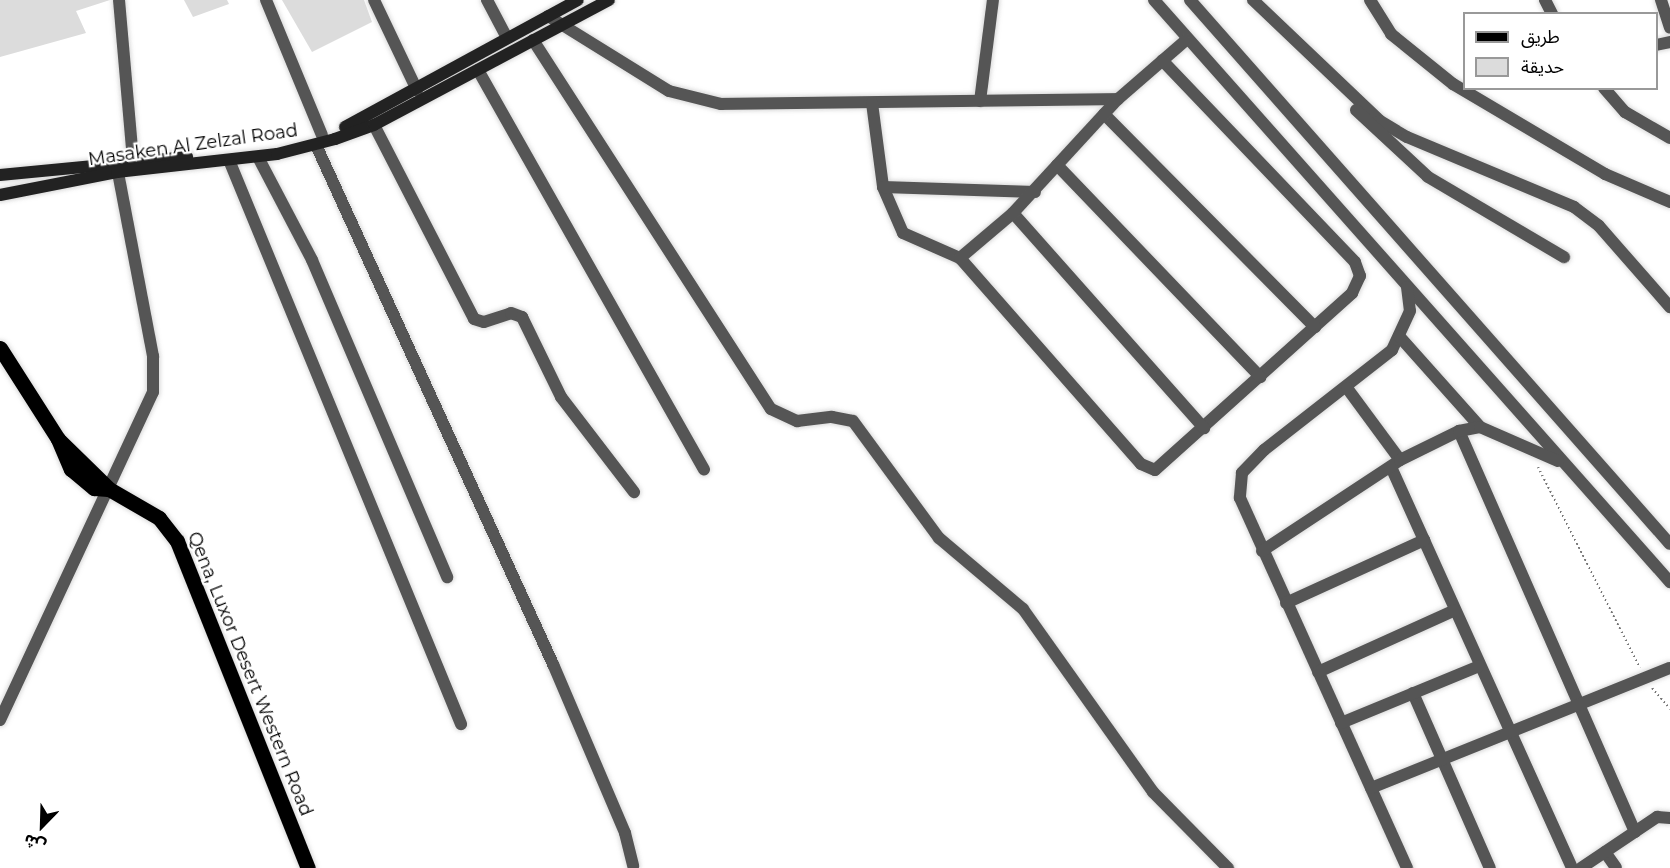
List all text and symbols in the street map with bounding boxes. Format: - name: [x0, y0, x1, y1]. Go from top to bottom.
- legend: [1463, 12, 1658, 90]
- text: طريق: [1521, 26, 1560, 48]
- text: حديقة: [1521, 56, 1564, 78]
- street label: Masaken Al Zelzal Road: [87, 120, 299, 170]
- street label: Qena, Luxor Desert Western Road: [183, 529, 317, 819]
- north arrow: [12, 796, 72, 856]
- text: ش: [21, 830, 49, 856]

